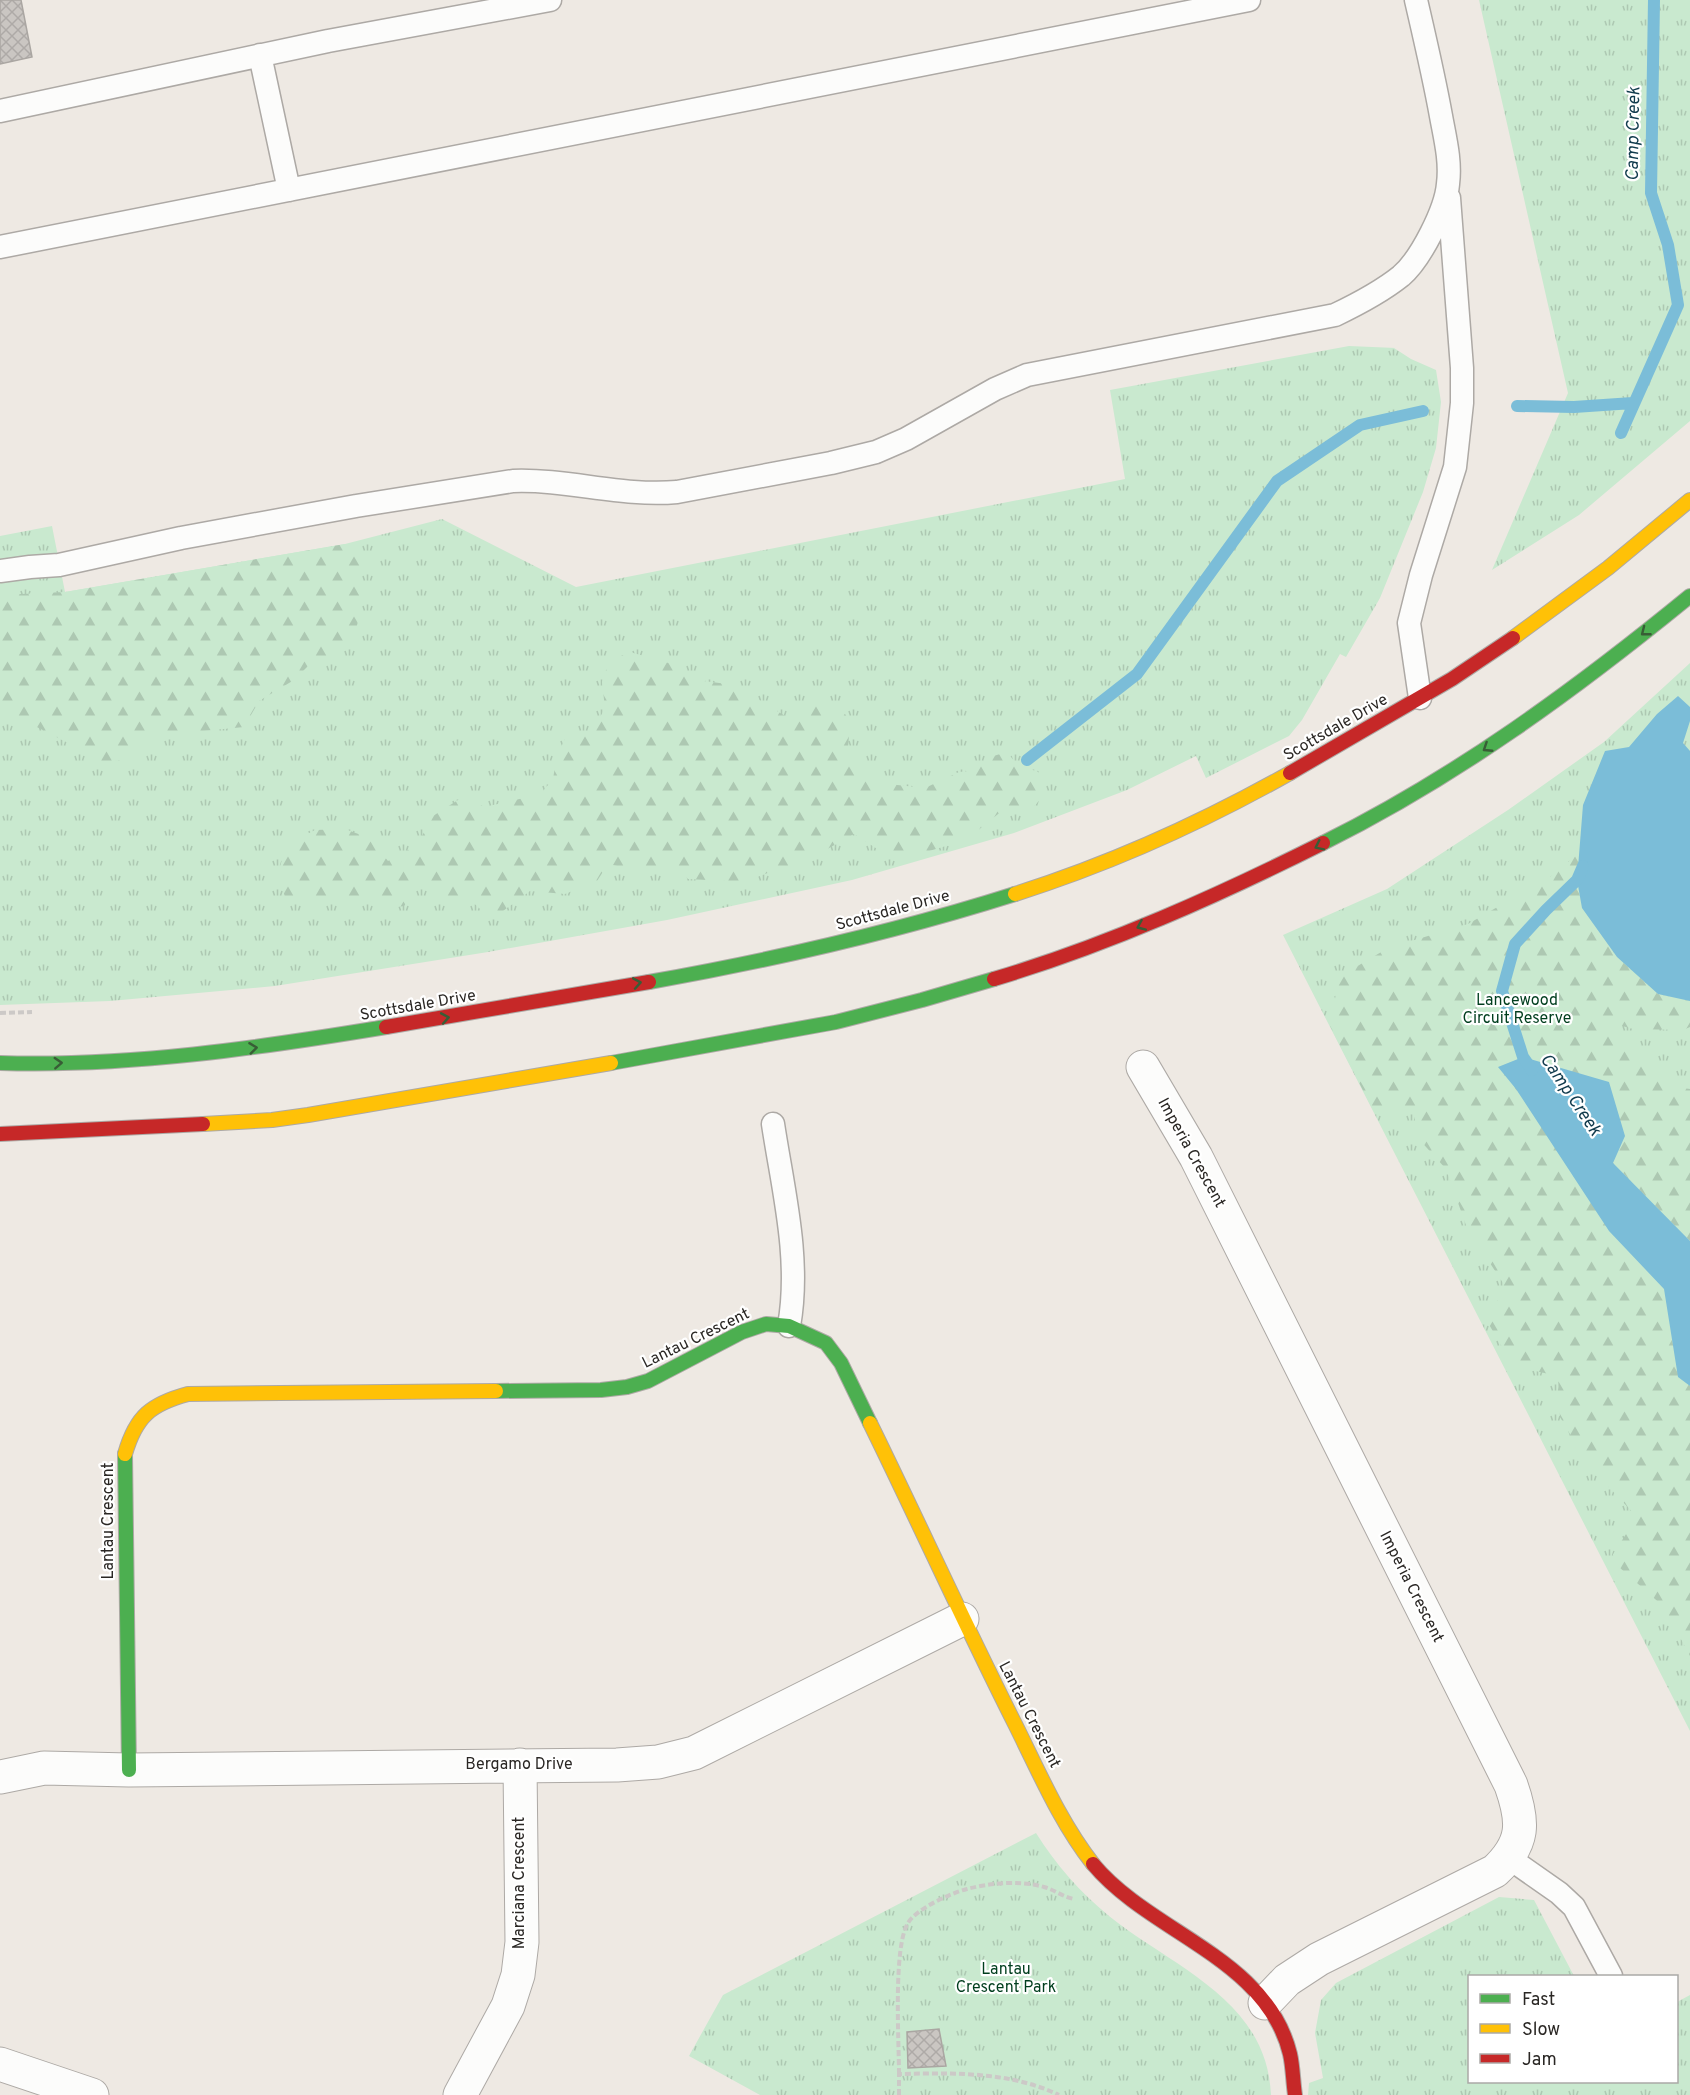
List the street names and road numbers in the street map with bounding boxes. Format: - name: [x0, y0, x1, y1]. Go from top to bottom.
- street label: Scottsdale Drive: [1280, 690, 1392, 766]
- street label: Scottsdale Drive: [834, 886, 952, 936]
- street label: Scottsdale Drive: [359, 986, 477, 1026]
- street label: Imperia Crescent: [1153, 1095, 1229, 1211]
- street label: Lantau Crescent: [639, 1304, 753, 1374]
- street label: Lantau Crescent: [99, 1462, 119, 1580]
- street label: Imperia Crescent: [1374, 1528, 1448, 1646]
- street label: Lantau Crescent: [994, 1658, 1064, 1772]
- street label: Bergamo Drive: [465, 1755, 573, 1775]
- street label: Marciana Crescent: [510, 1817, 530, 1949]

